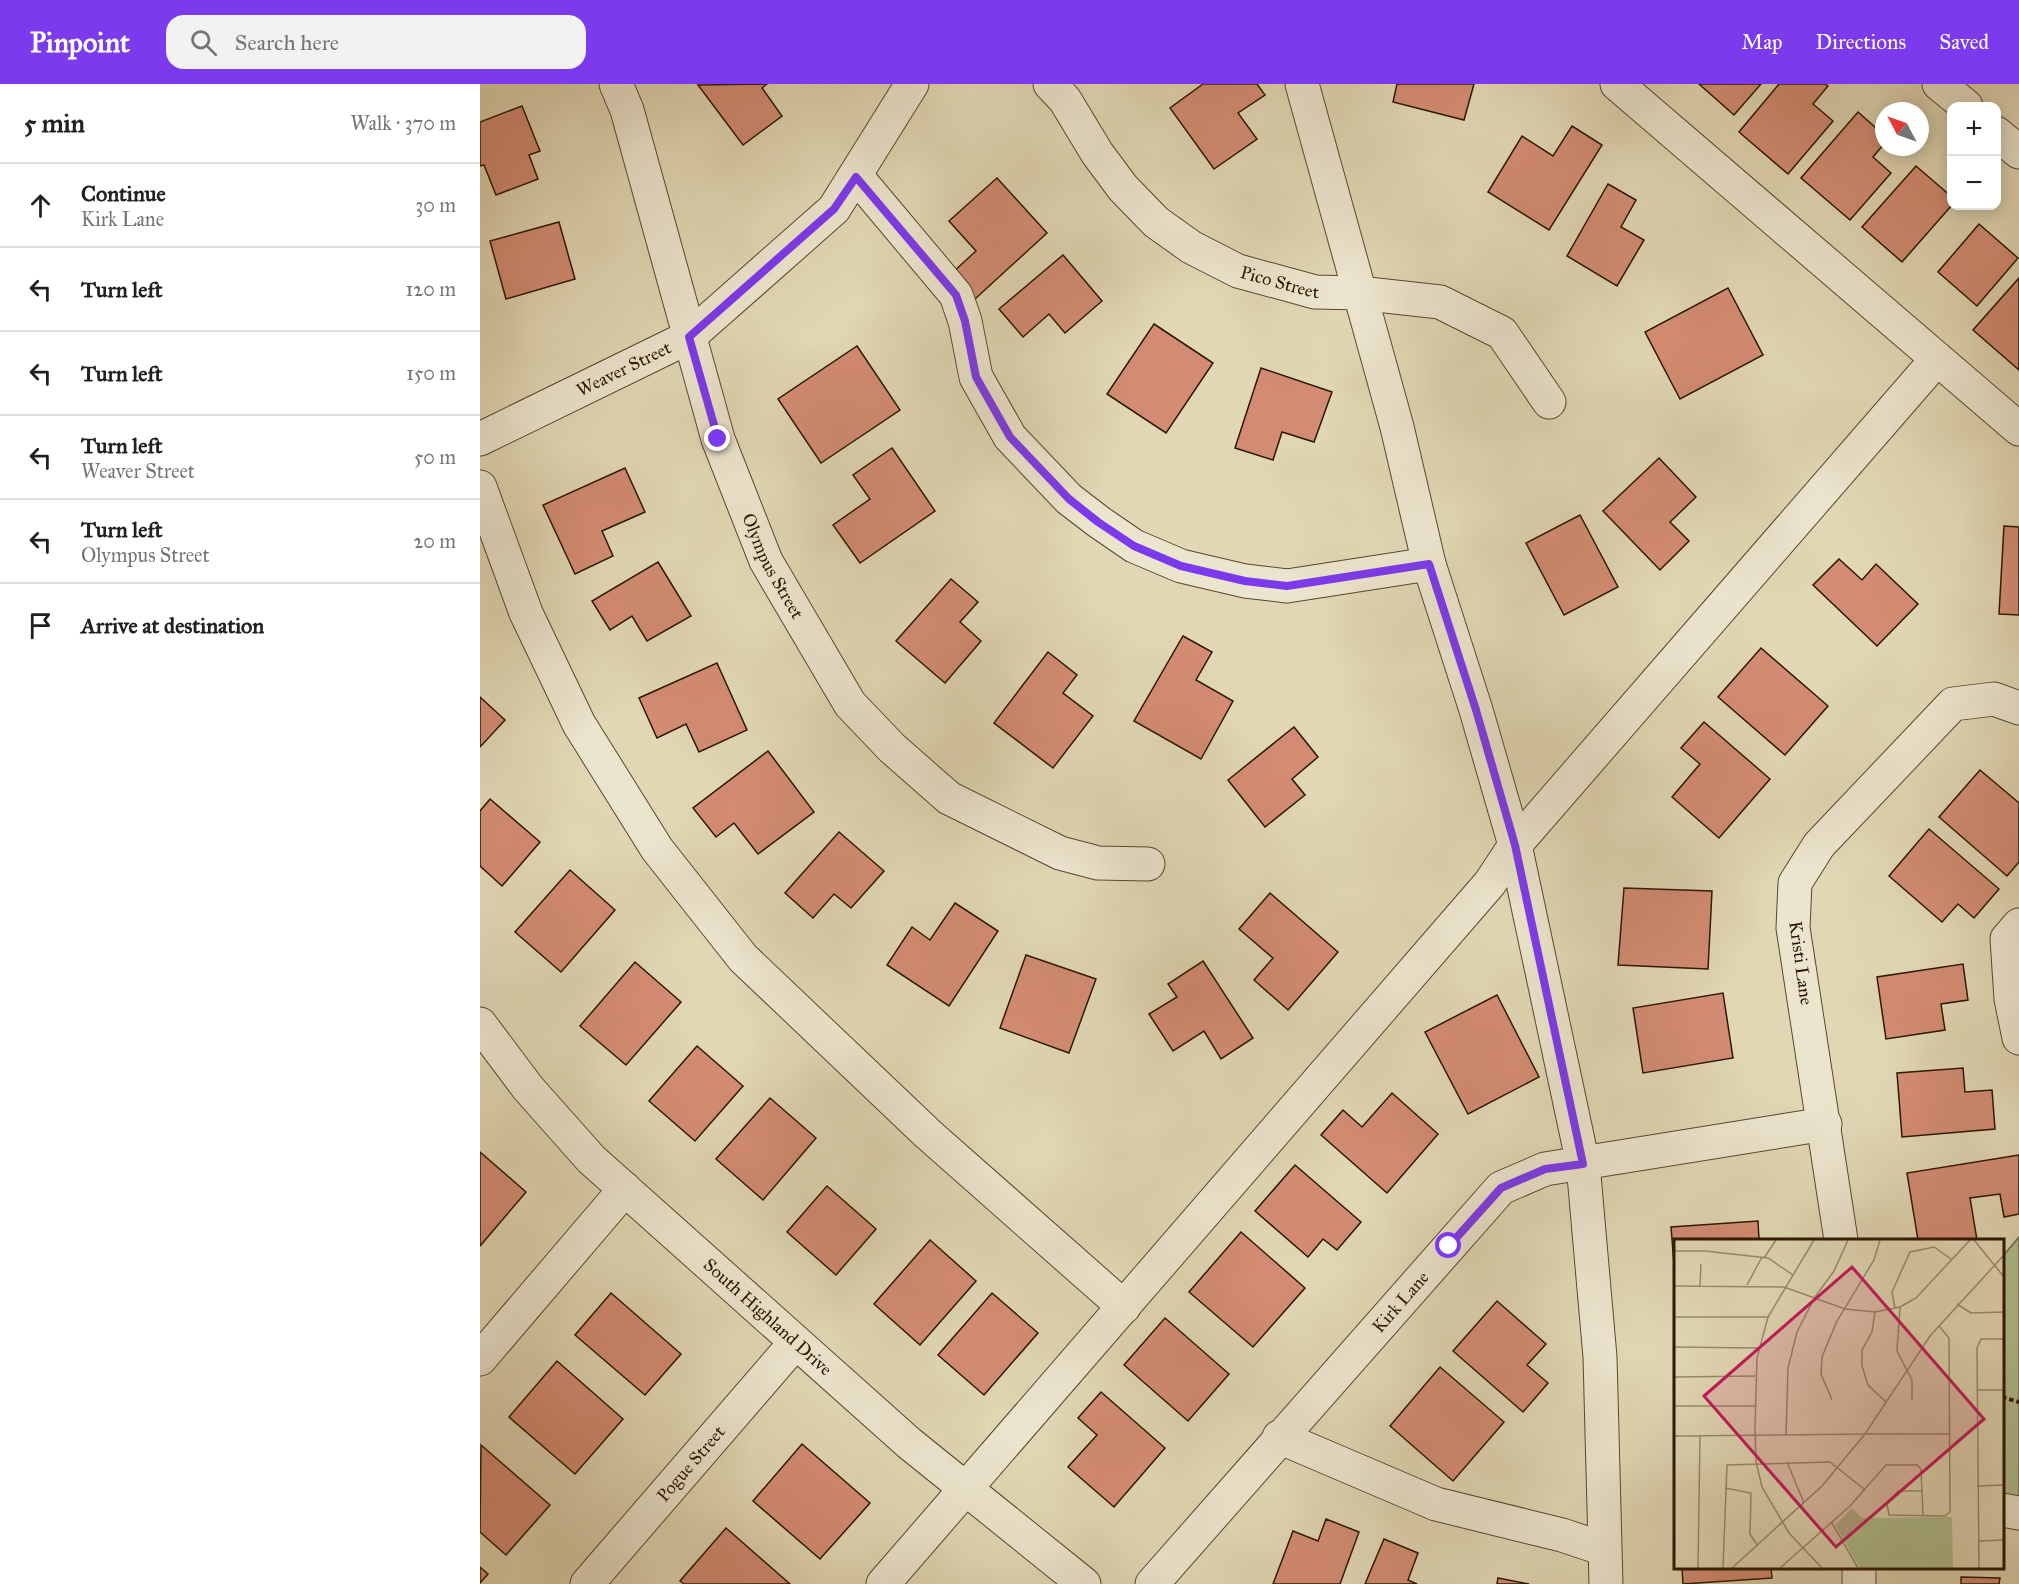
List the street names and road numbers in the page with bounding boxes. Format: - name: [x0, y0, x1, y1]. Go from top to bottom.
- street label: Pico Street: [1238, 261, 1320, 303]
- street label: Weaver Street: [573, 336, 675, 401]
- street label: Olympus Street: [737, 510, 809, 623]
- street label: Kristi Lane: [1784, 920, 1818, 1006]
- street label: South Highland Drive: [699, 1254, 837, 1380]
- street label: Kirk Lane: [1368, 1267, 1434, 1337]
- street label: Pogue Street: [652, 1421, 730, 1506]

